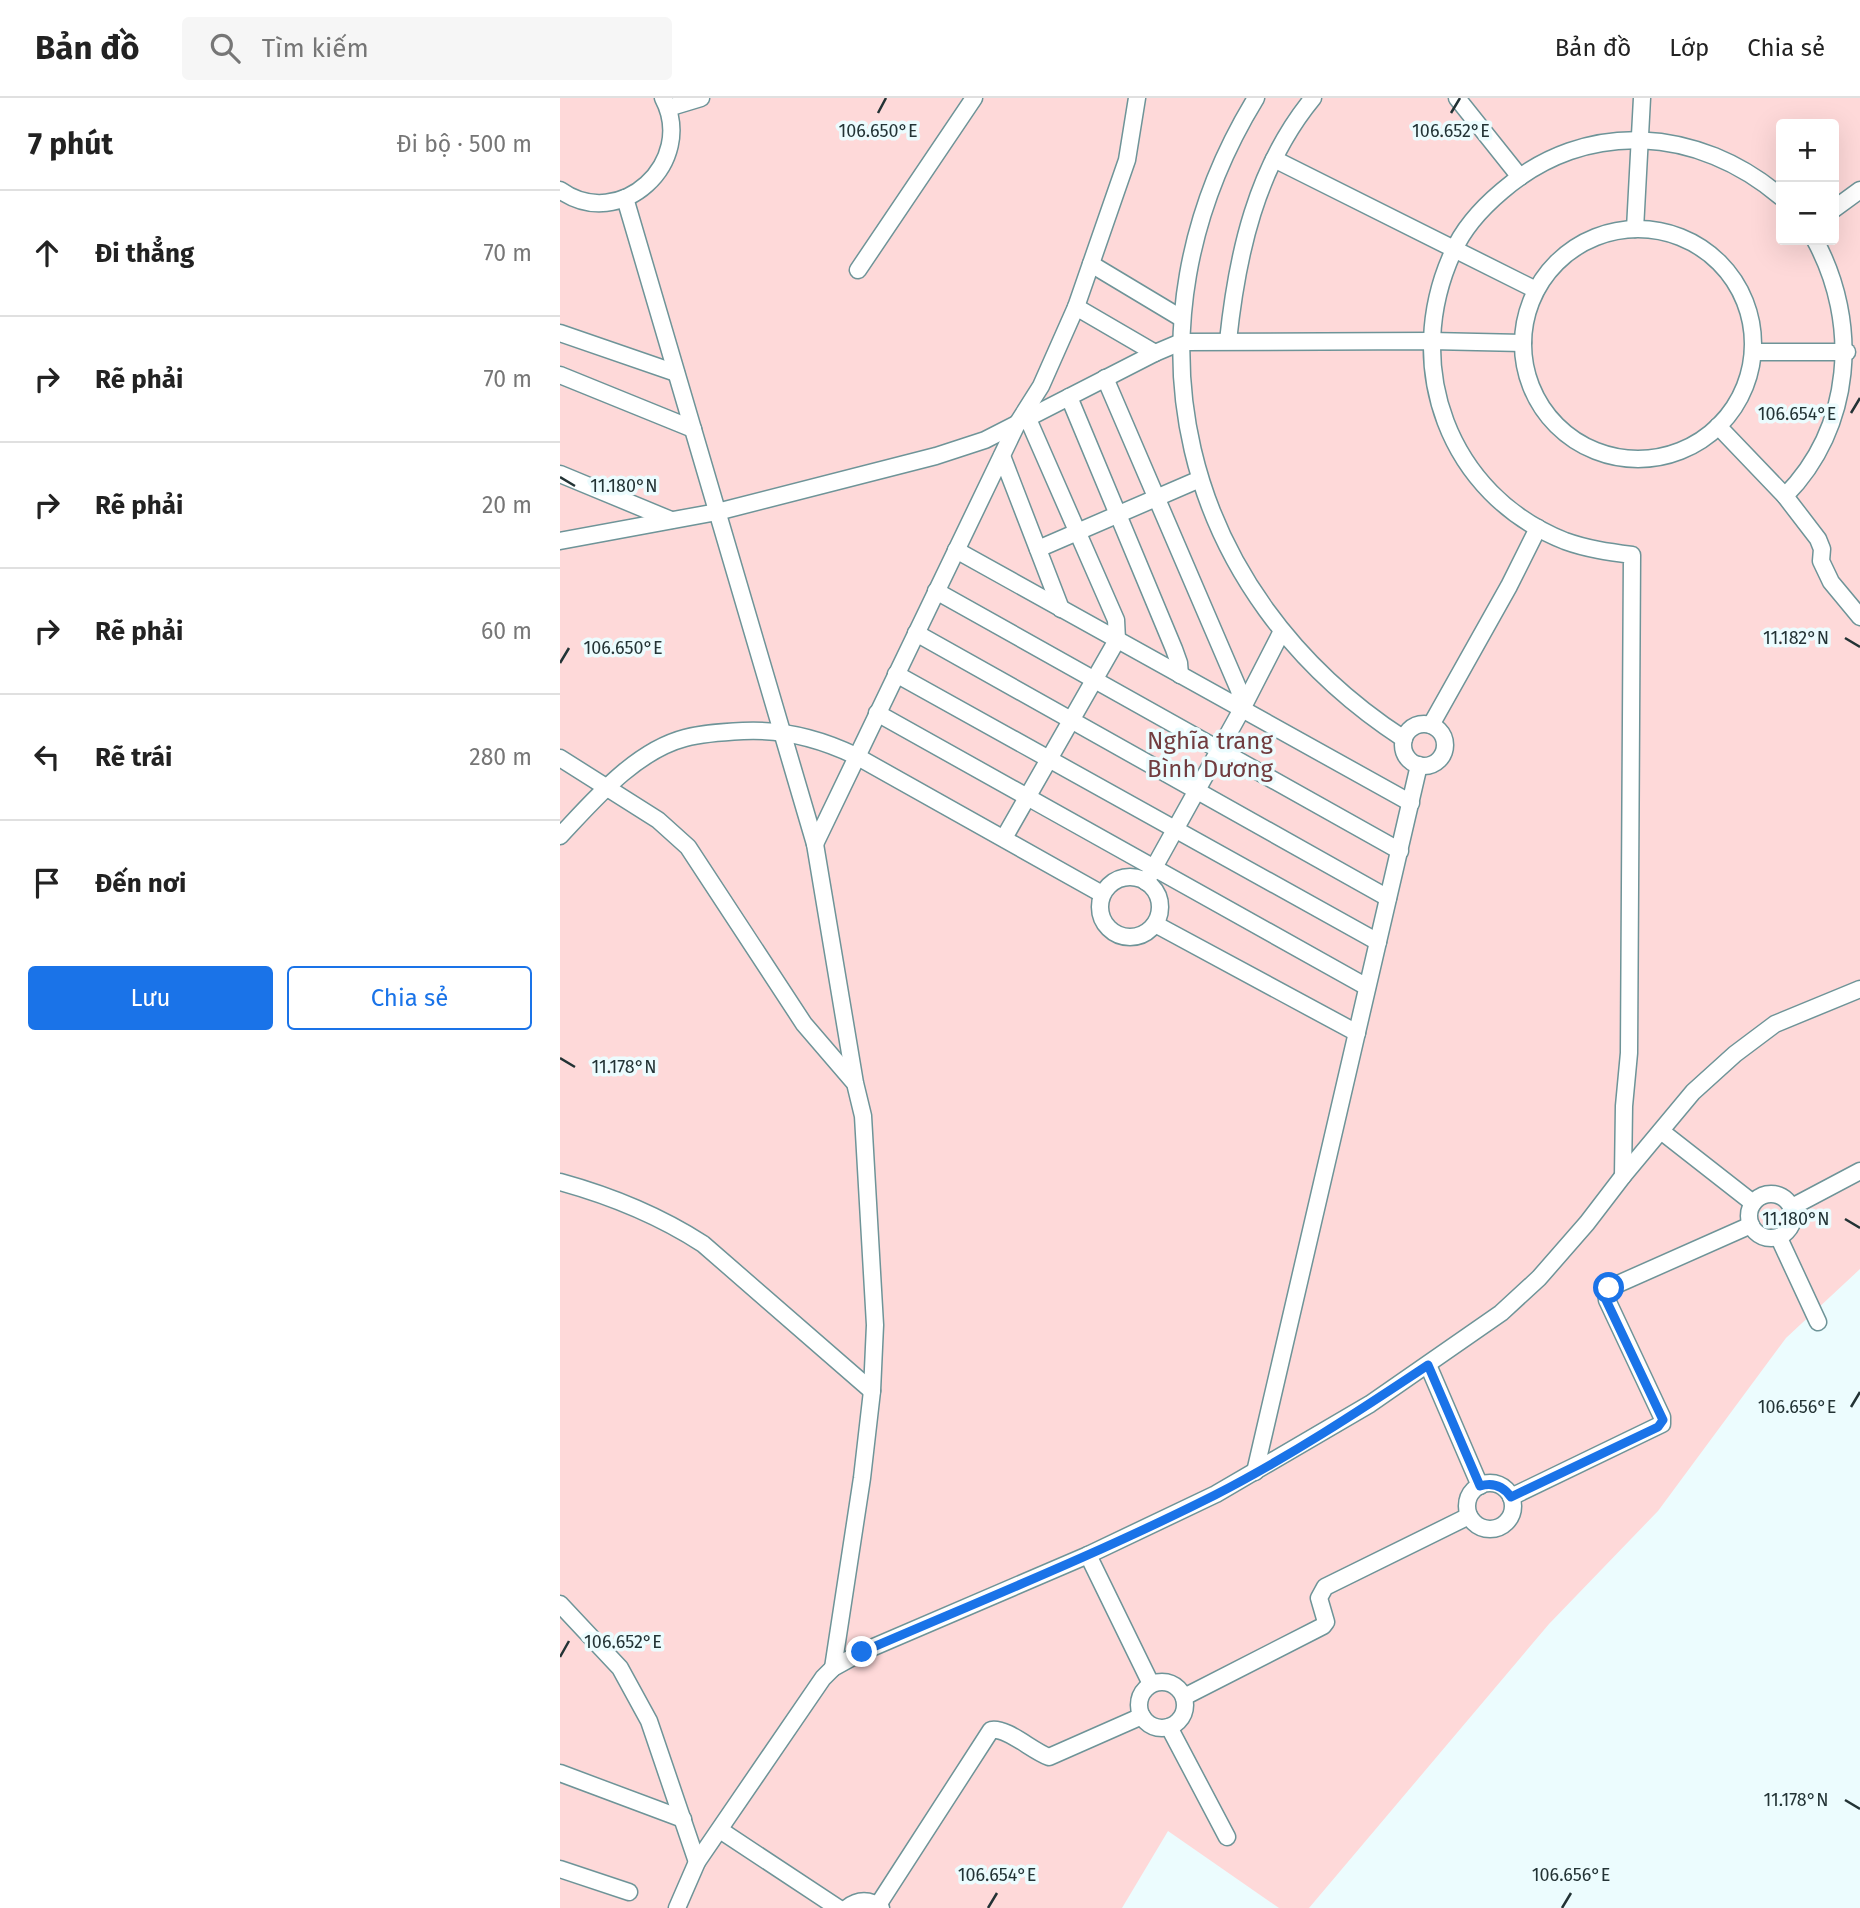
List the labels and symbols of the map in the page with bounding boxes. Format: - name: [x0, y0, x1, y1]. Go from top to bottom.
- text: 106.650°E: [838, 120, 918, 142]
- text: 106.652°E: [1412, 120, 1490, 142]
- text: 106.654°E: [1758, 403, 1836, 425]
- text: 11.180°N: [590, 475, 658, 497]
- text: 11.182°N: [1763, 627, 1829, 649]
- text: 106.650°E: [583, 637, 663, 659]
- park label: Nghĩa trang Bình Dương: [1147, 727, 1274, 783]
- text: 11.178°N: [592, 1056, 656, 1078]
- text: 11.180°N: [1762, 1208, 1830, 1230]
- route start: [1593, 1272, 1624, 1303]
- text: 106.656°E: [1758, 1396, 1836, 1418]
- text: 106.652°E: [584, 1631, 662, 1653]
- route end: [846, 1636, 877, 1667]
- text: 11.178°N: [1764, 1789, 1828, 1811]
- text: 106.654°E: [958, 1864, 1036, 1886]
- text: 106.656°E: [1532, 1864, 1610, 1886]

